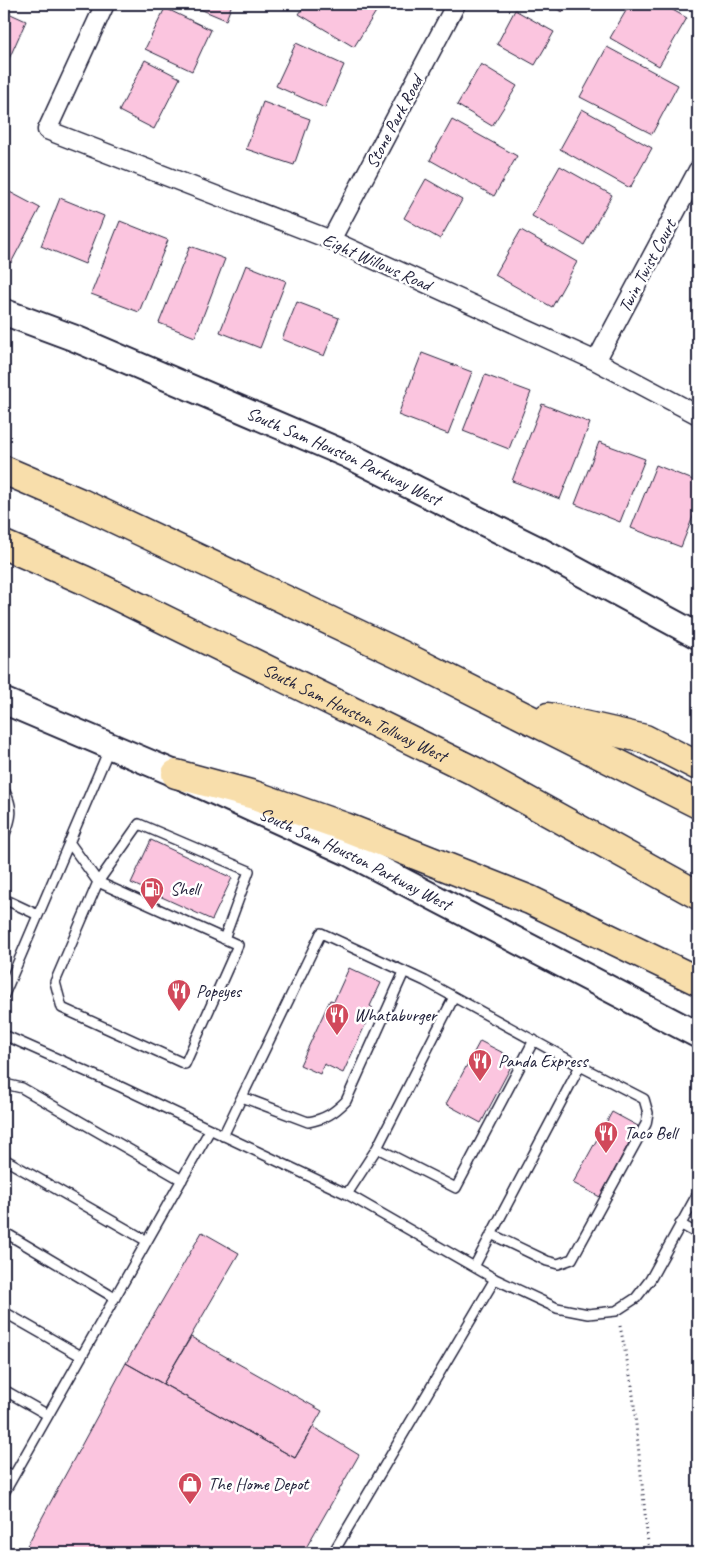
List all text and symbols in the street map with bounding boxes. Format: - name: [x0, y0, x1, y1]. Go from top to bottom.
- street label: Stone Park Road: [360, 69, 429, 172]
- street label: Twin Twist Court: [613, 214, 682, 316]
- street label: Eight Willows Road: [319, 228, 437, 297]
- street label: South Sam Houston Parkway West: [243, 402, 447, 512]
- street label: South Sam Houston Tollway West: [259, 658, 453, 768]
- street label: South Sam Houston Parkway West: [256, 802, 458, 917]
- fuel station icon: Shell: [139, 876, 165, 910]
- place label: Shell: [170, 878, 202, 900]
- restaurant icon: Popeyes: [166, 978, 192, 1012]
- place label: Popeyes: [196, 980, 243, 1002]
- restaurant icon: Whataburger: [324, 1002, 350, 1036]
- place label: Whataburger: [354, 1004, 438, 1026]
- restaurant icon: Panda Express: [467, 1048, 493, 1082]
- place label: Panda Express: [498, 1050, 589, 1072]
- restaurant icon: Taco Bell: [593, 1120, 619, 1154]
- place label: Taco Bell: [624, 1122, 680, 1144]
- shop icon: The Home Depot: [177, 1471, 203, 1505]
- place label: The Home Depot: [208, 1473, 310, 1495]

